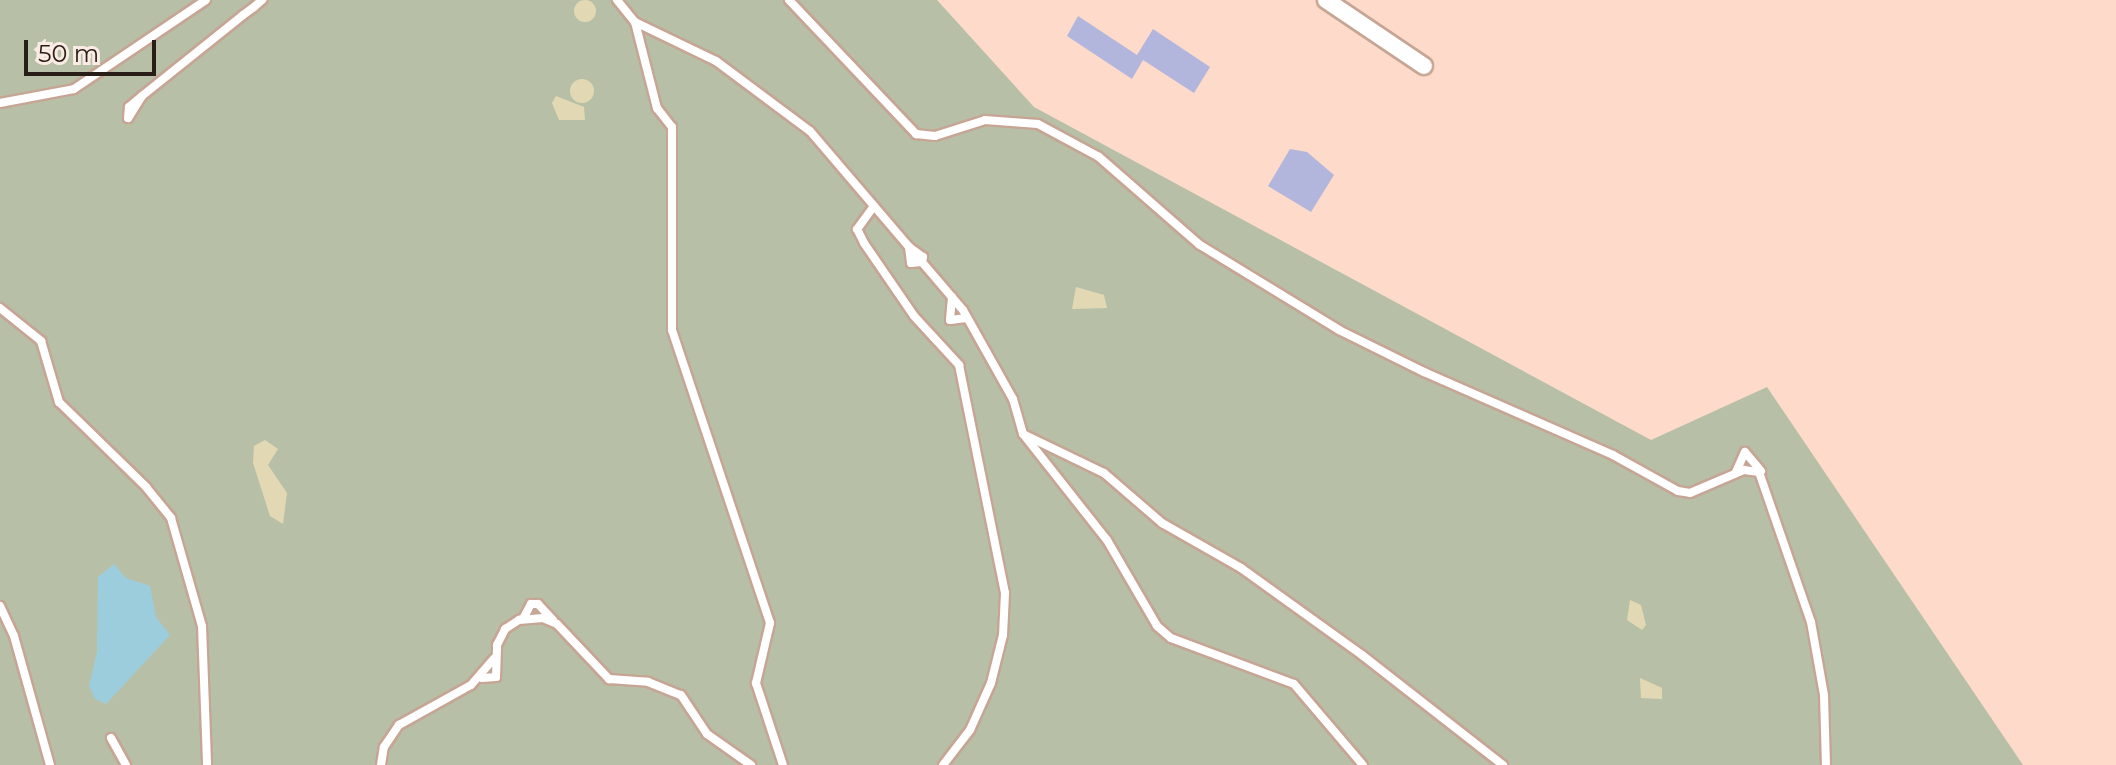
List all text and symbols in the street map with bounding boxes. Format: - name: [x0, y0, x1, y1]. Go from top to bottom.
- scale bar: [28, 24, 160, 74]
- text: 50 m: [38, 39, 99, 68]

